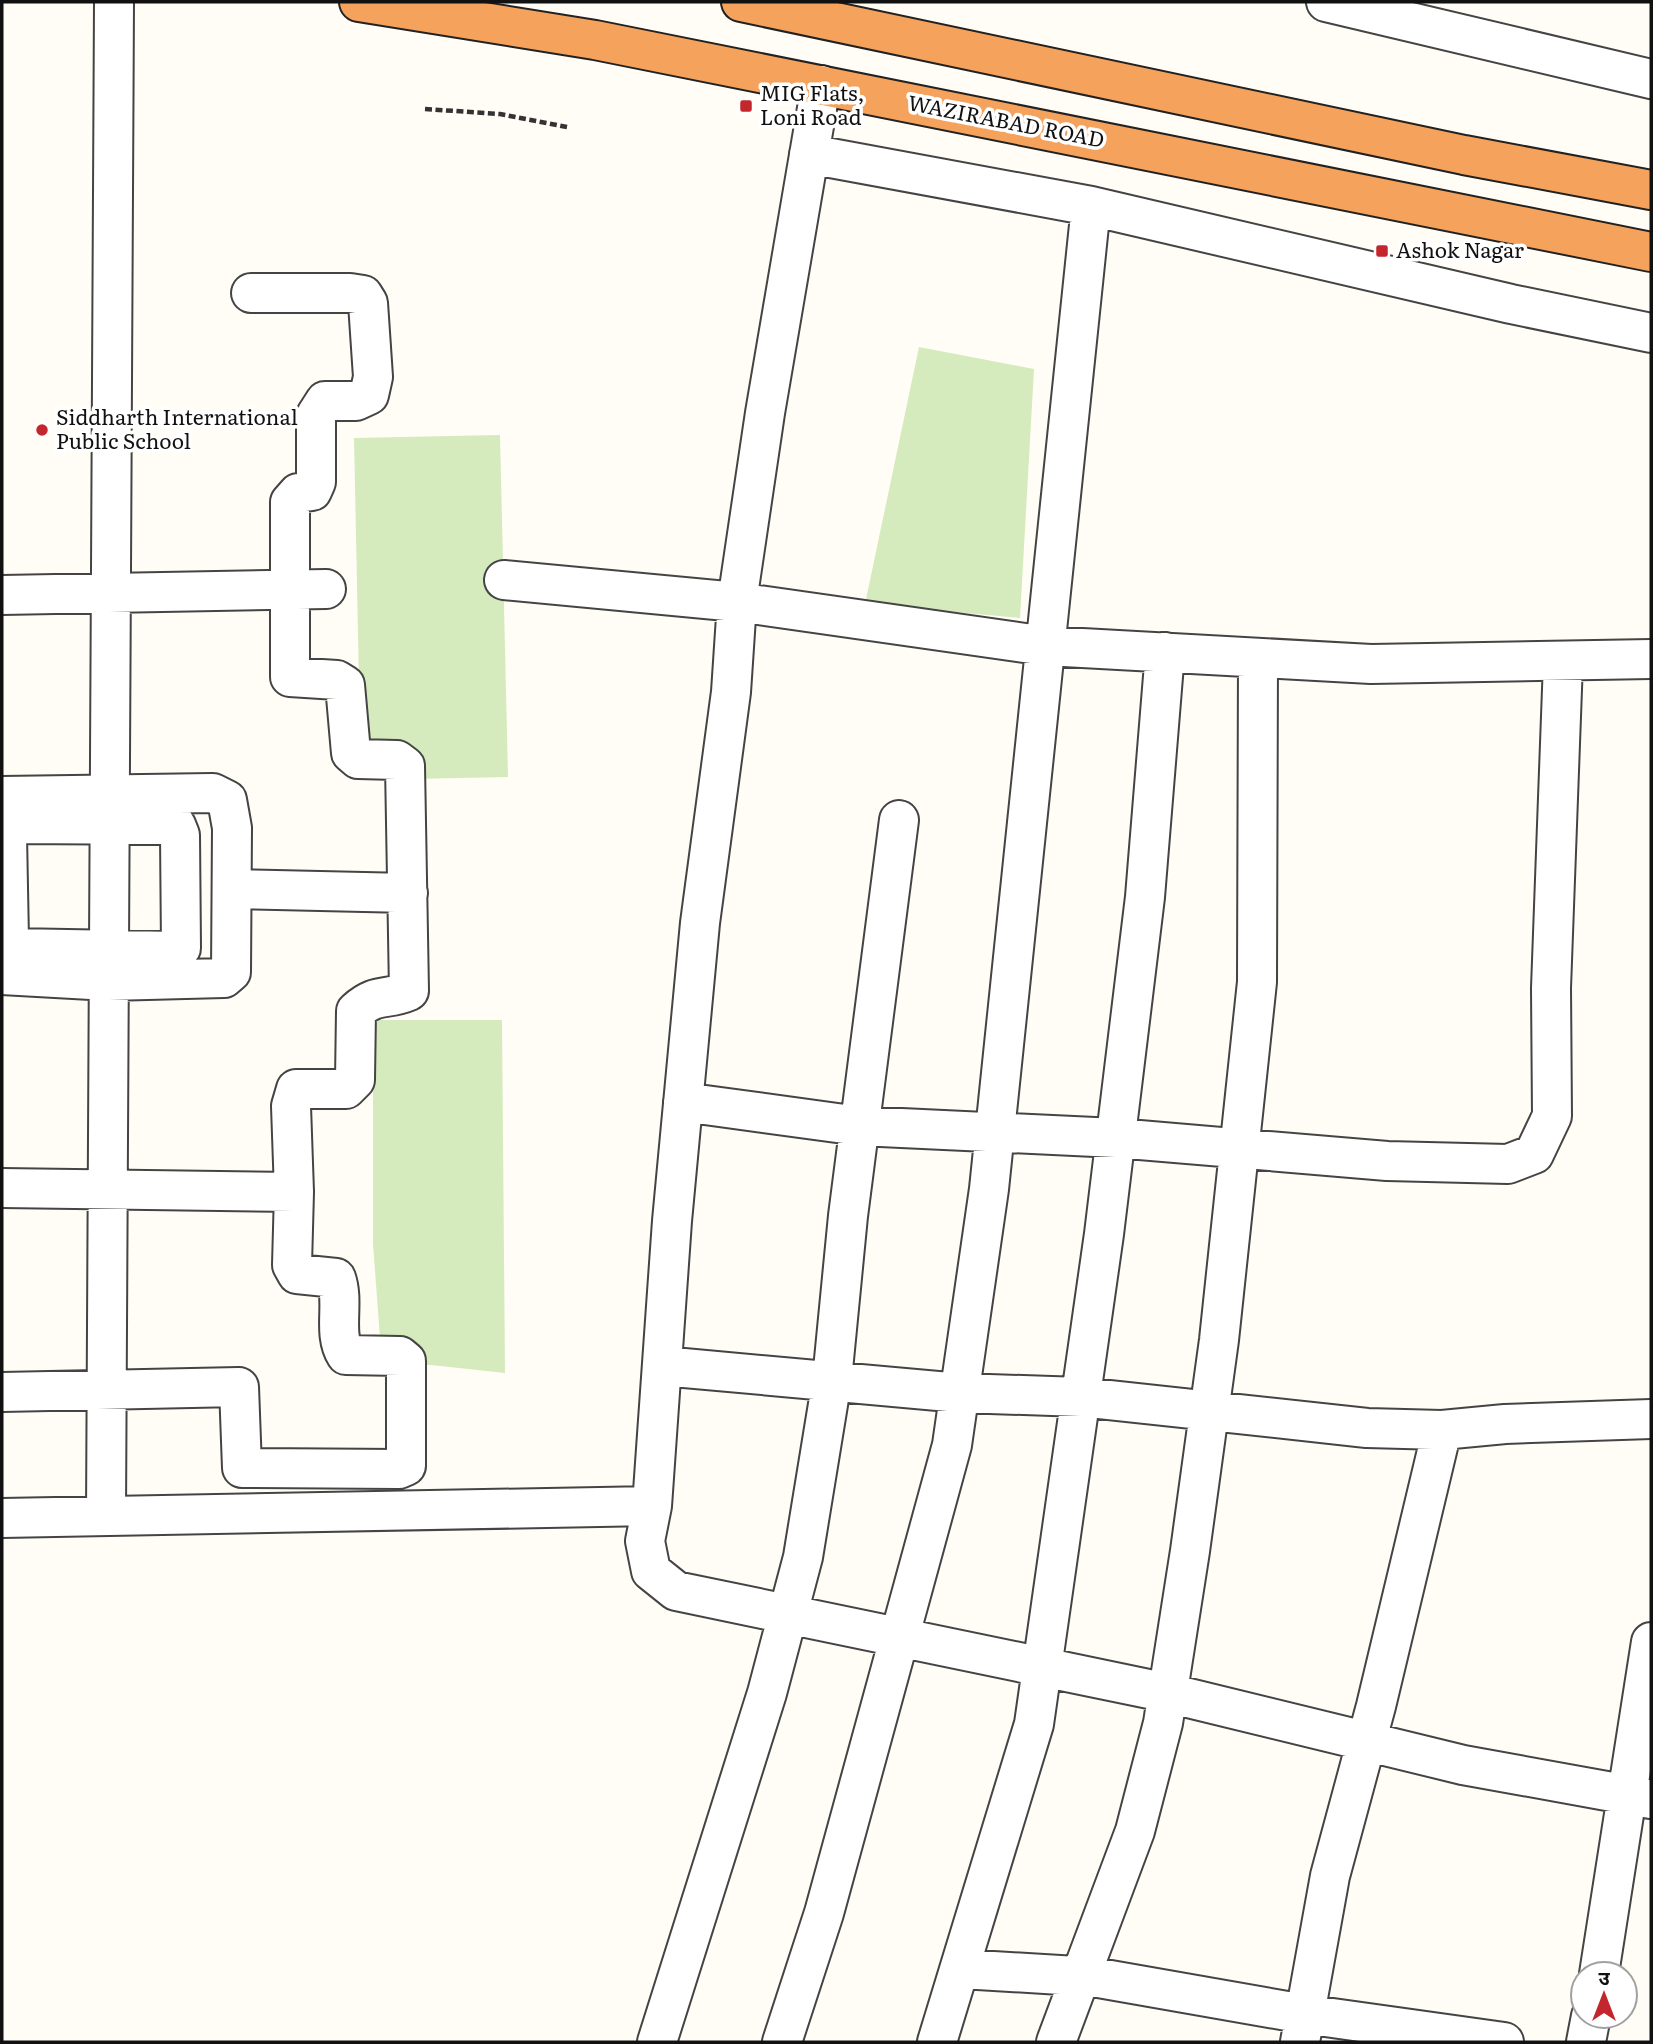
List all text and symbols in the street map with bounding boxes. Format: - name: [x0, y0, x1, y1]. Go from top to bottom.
- place label: MIG Flats, Loni Road: [760, 76, 864, 131]
- street label: WAZIRABAD ROAD: [906, 85, 1107, 154]
- marker: MIG Flats, Loni Road: [738, 98, 754, 114]
- place label: Ashok Nagar: [1396, 233, 1524, 264]
- marker: Ashok Nagar: [1374, 243, 1390, 259]
- place label: Siddharth International Public School: [56, 400, 298, 455]
- marker: Siddharth International Public School: [34, 422, 50, 438]
- north arrow: [1569, 1960, 1639, 2030]
- text: उ: [1598, 1963, 1610, 1991]

